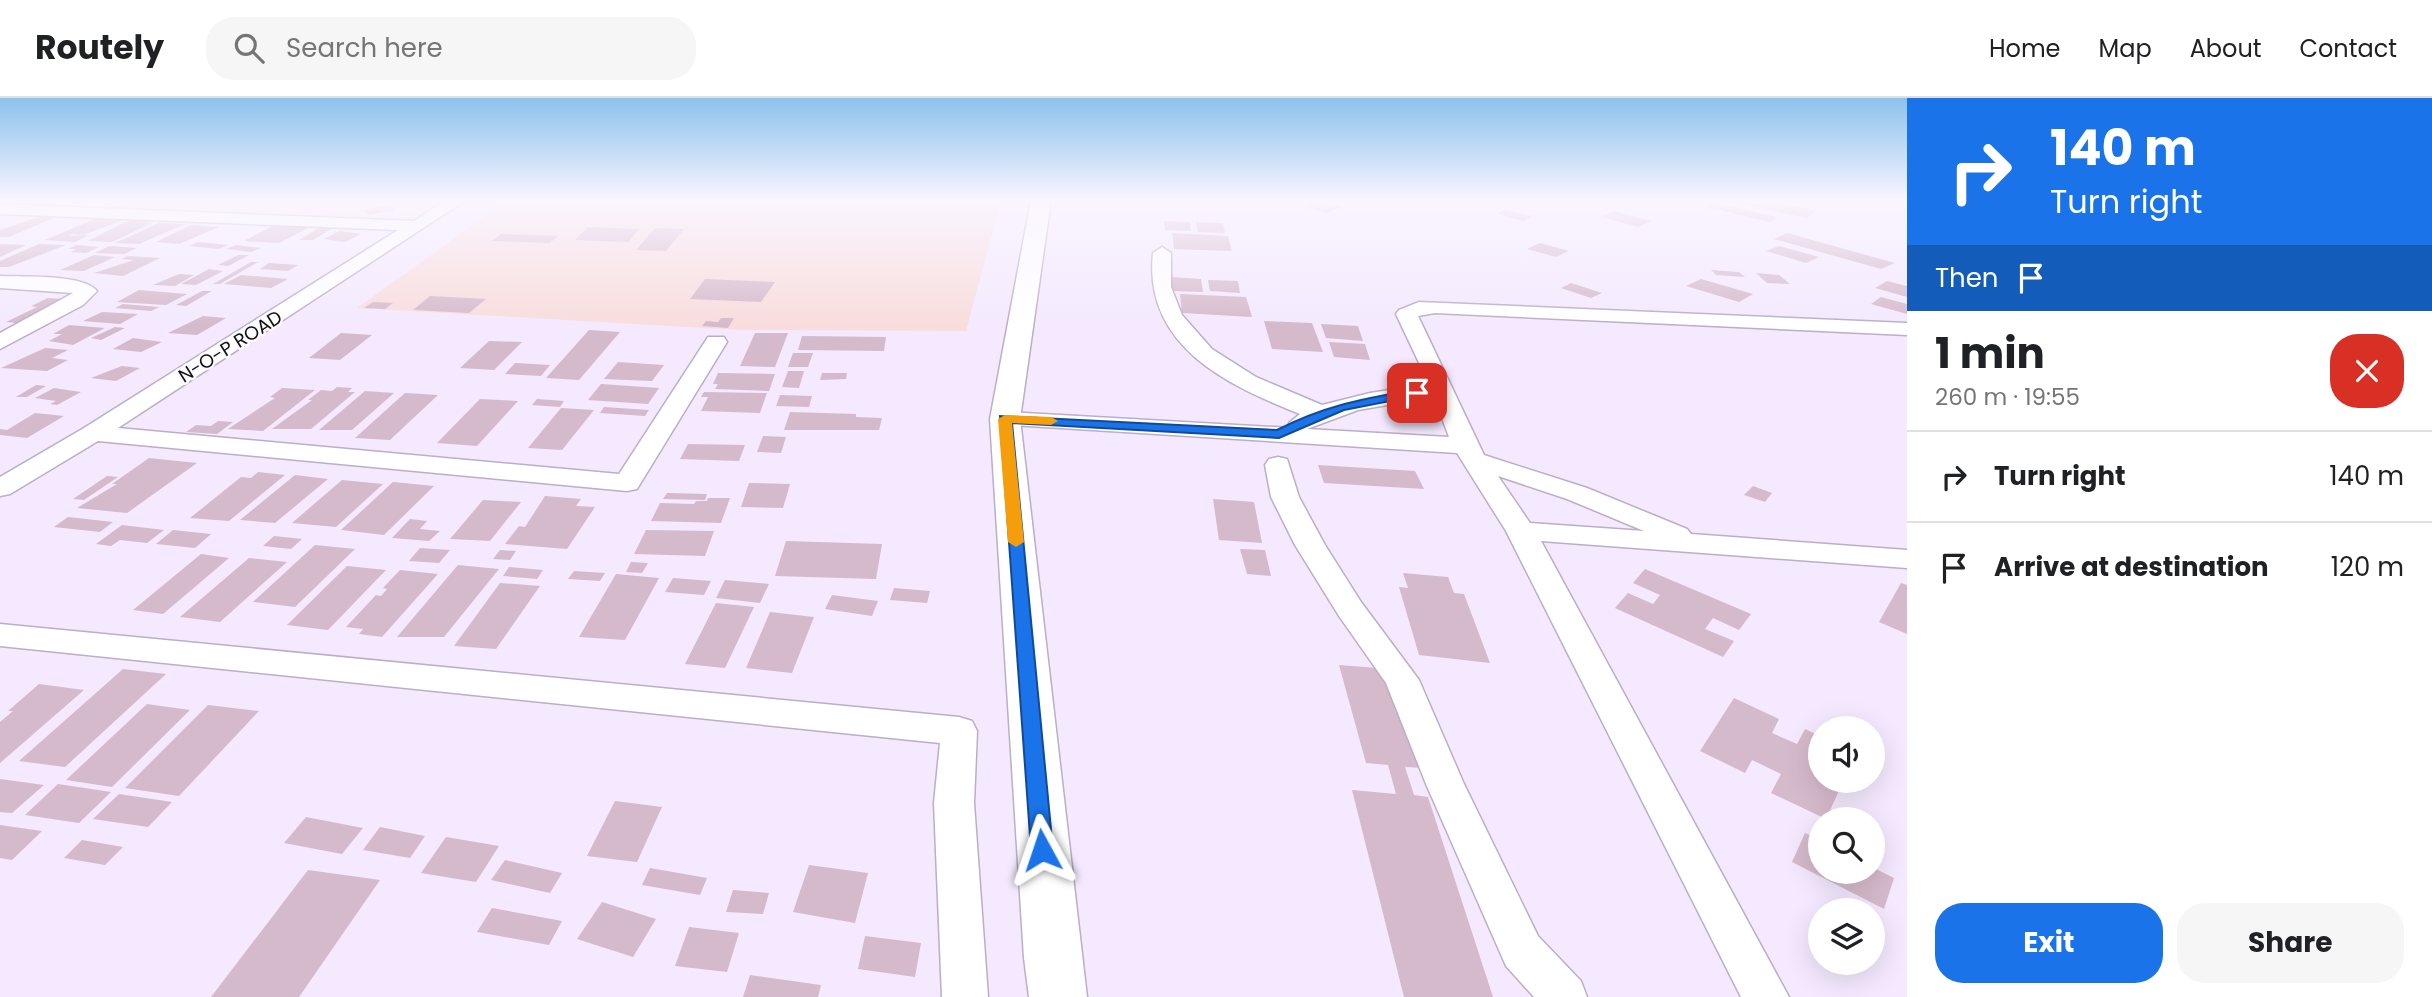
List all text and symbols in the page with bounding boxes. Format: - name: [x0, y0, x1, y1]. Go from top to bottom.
- search box: [206, 17, 696, 80]
- text: Routely: [35, 24, 164, 71]
- icon: search: [230, 29, 268, 67]
- text: Search here: [286, 30, 443, 66]
- text: Home: [1989, 32, 2061, 65]
- text: Map: [2099, 32, 2152, 65]
- text: About: [2190, 32, 2261, 65]
- text: Contact: [2299, 32, 2397, 65]
- text: 140 m: [2050, 114, 2196, 182]
- icon: right: [1935, 126, 2026, 217]
- text: Turn right: [2050, 179, 2202, 224]
- icon: arrive: [2012, 259, 2050, 297]
- text: Then: [1935, 260, 1998, 296]
- street label: N-O-P ROAD: [173, 304, 287, 389]
- text: 1 min: [1935, 324, 2045, 383]
- button: close: [2330, 334, 2404, 408]
- pin: [1387, 363, 1447, 423]
- icon: arrive: [1398, 374, 1436, 412]
- text: 260 m · 19:55: [1935, 381, 2080, 413]
- icon: right: [1935, 458, 1973, 496]
- text: Turn right: [1994, 458, 2126, 494]
- text: 140 m: [2329, 458, 2404, 494]
- icon: arrive: [1935, 549, 1973, 587]
- text: Arrive at destination: [1994, 549, 2269, 585]
- text: 120 m: [2331, 549, 2404, 585]
- map controls: [1808, 716, 1885, 975]
- button: sound: [1808, 716, 1885, 793]
- button: search: [1808, 807, 1885, 884]
- position arrow: [1005, 813, 1079, 887]
- button: layers: [1808, 898, 1885, 975]
- button: Exit: [1935, 903, 2163, 983]
- button: Share: [2177, 903, 2404, 983]

